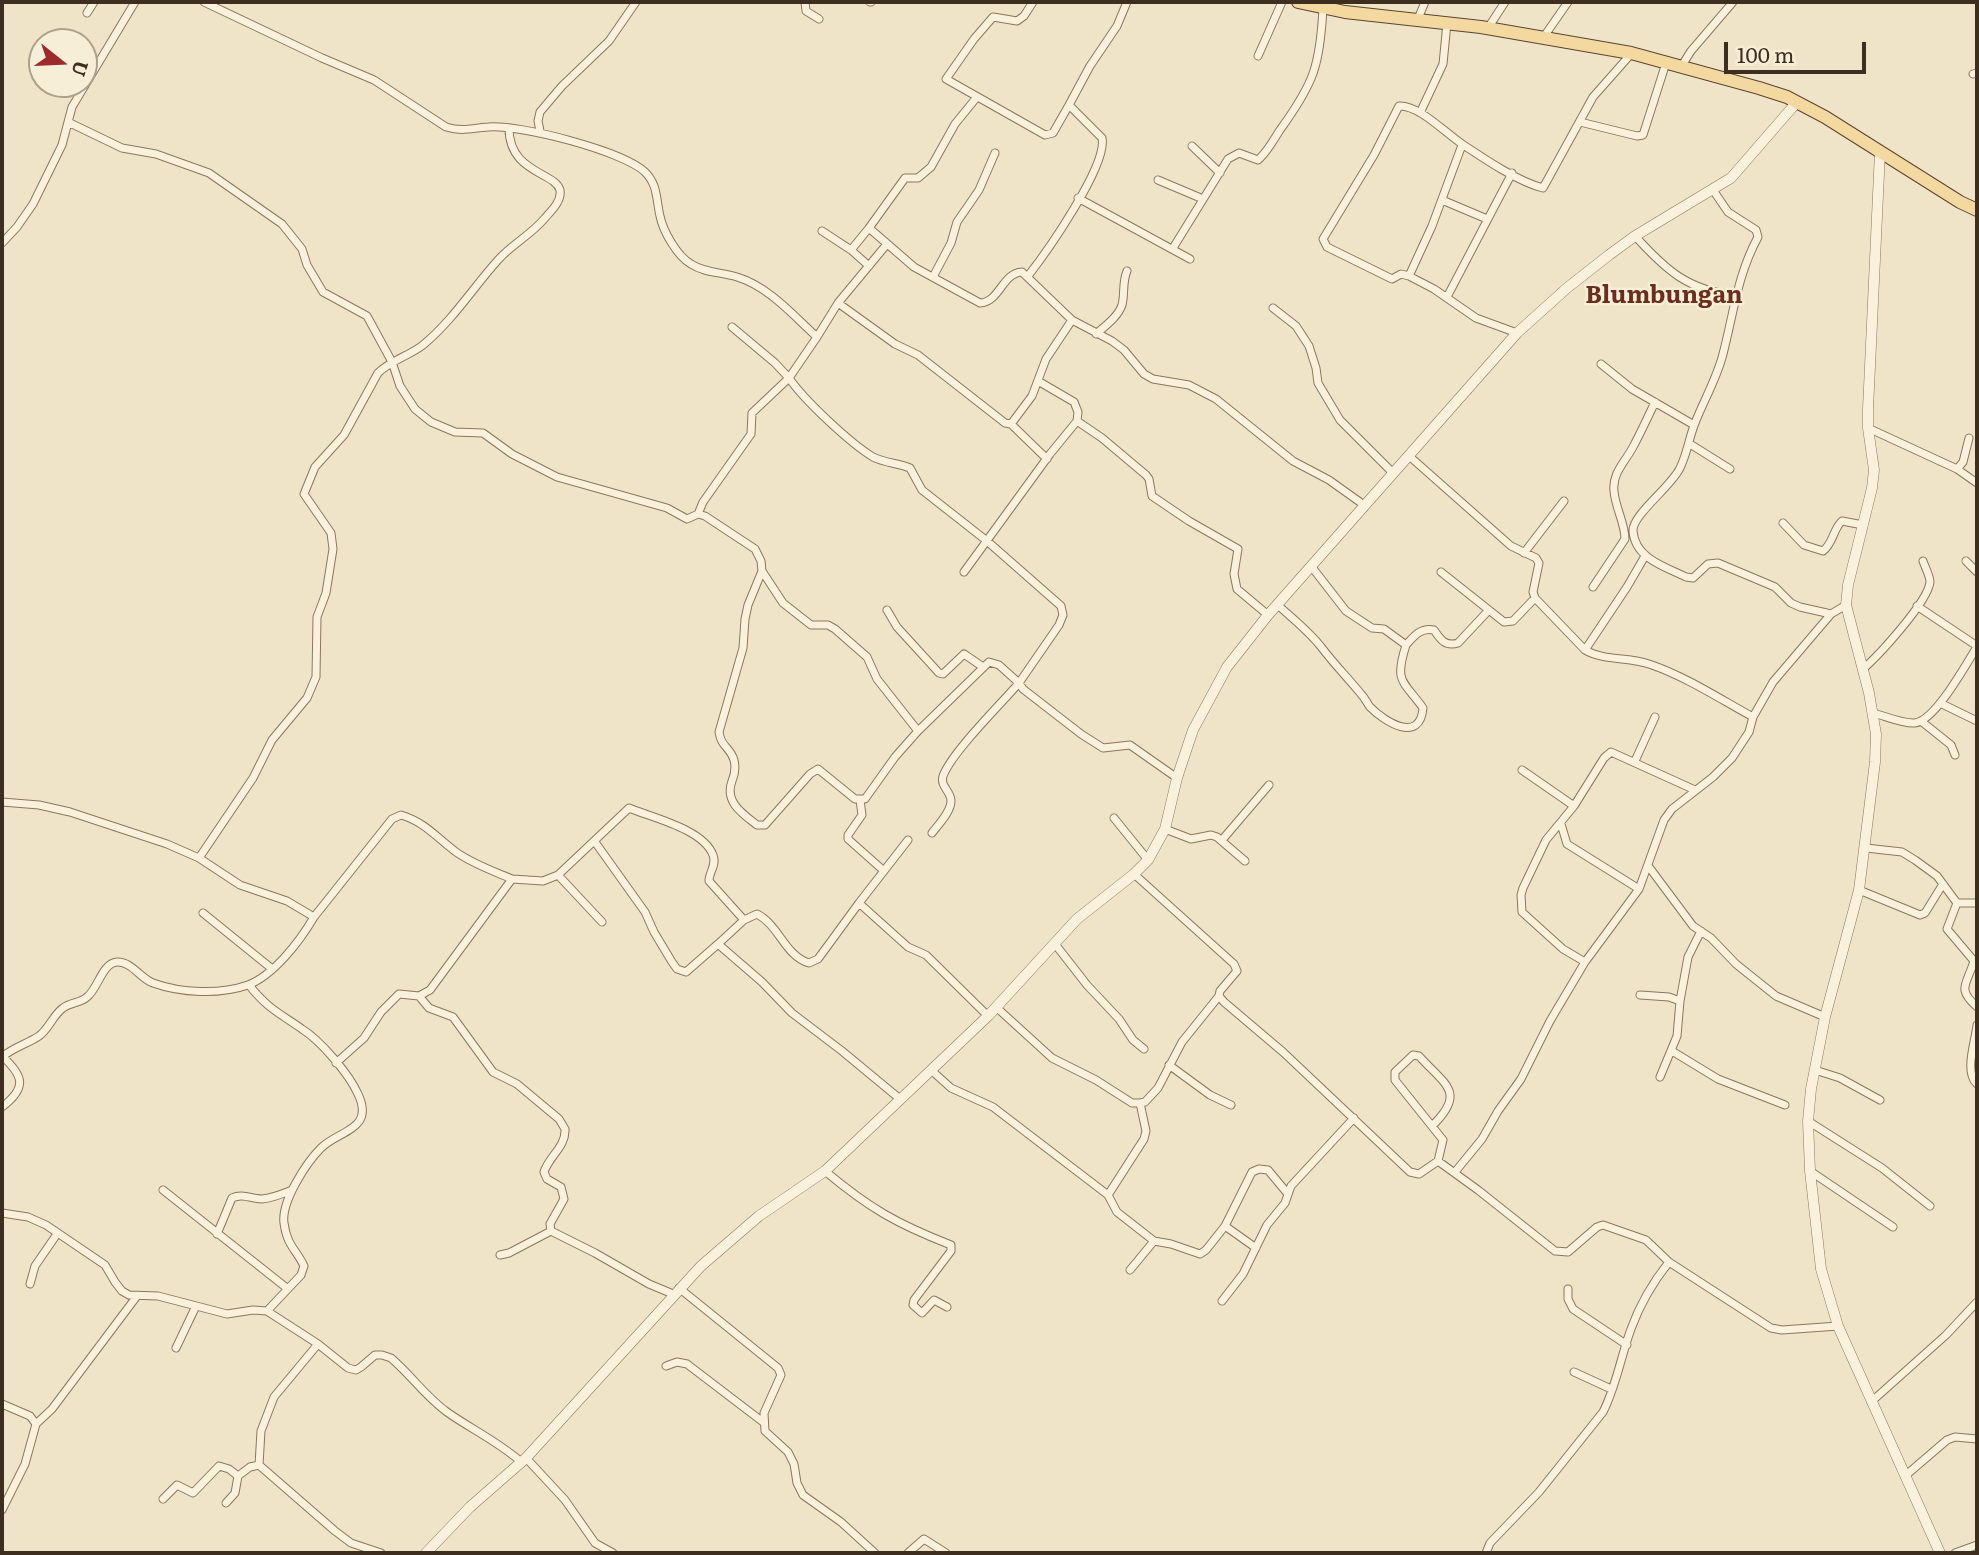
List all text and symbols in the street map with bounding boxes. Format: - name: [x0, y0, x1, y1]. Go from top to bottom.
- north arrow: [28, 28, 98, 98]
- scale bar: [1727, 28, 1869, 72]
- text: 100 m: [1737, 38, 1794, 69]
- text: U: [65, 57, 97, 80]
- district label: Blumbungan: [1585, 282, 1743, 310]

